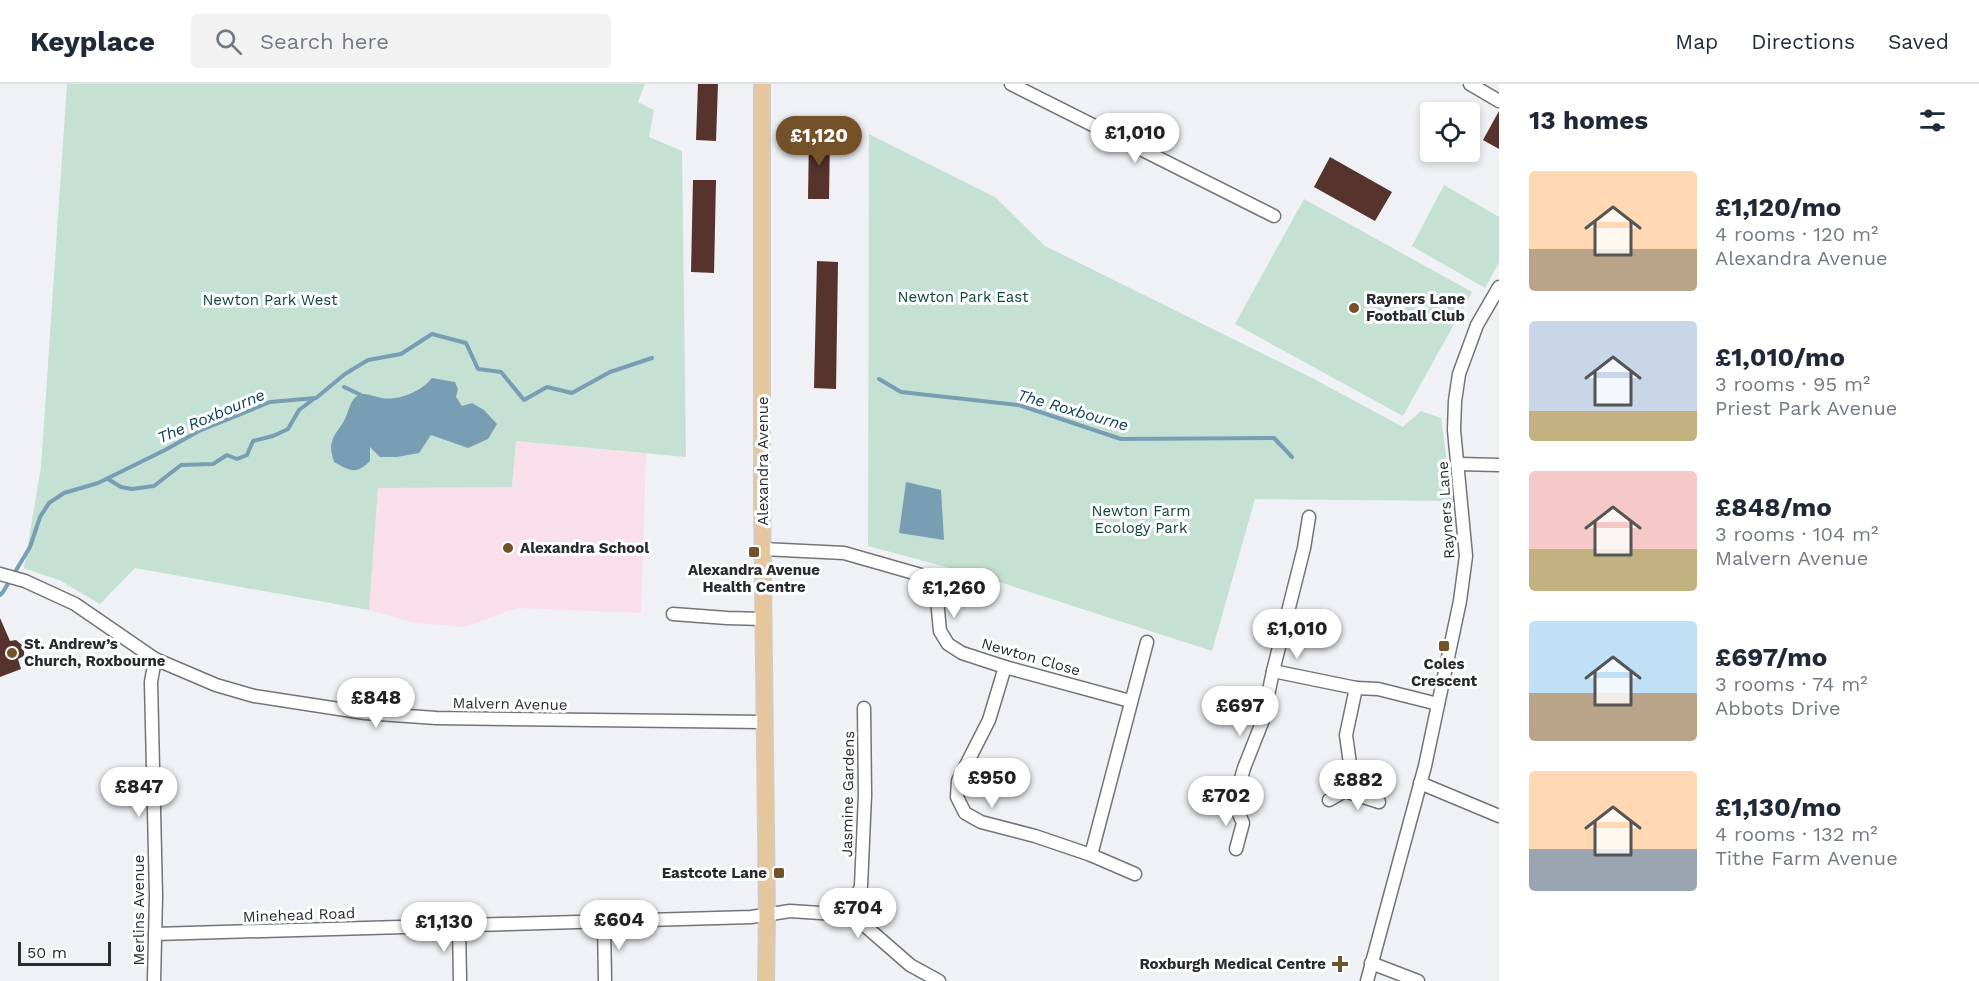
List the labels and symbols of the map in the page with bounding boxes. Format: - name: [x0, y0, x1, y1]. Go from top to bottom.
- pin: £1,010: [1086, 113, 1184, 164]
- pin: £1,120: [770, 116, 868, 167]
- park label: Newton Park East: [898, 288, 1029, 306]
- place label: Rayners Lane Football Club: [1366, 290, 1466, 325]
- park label: Newton Park West: [202, 291, 338, 309]
- marker: Rayners Lane Football Club: [1347, 301, 1361, 315]
- water label: The Roxbourne: [155, 385, 267, 447]
- water label: The Roxbourne: [1015, 385, 1131, 435]
- street label: Alexandra Avenue: [754, 396, 772, 526]
- street label: Rayners Lane: [1434, 461, 1458, 559]
- park label: Newton Farm Ecology Park: [1092, 502, 1190, 537]
- place label: Alexandra School: [520, 539, 649, 557]
- marker: Alexandra School: [501, 541, 515, 555]
- marker: Alexandra Avenue Health Centre: [747, 545, 761, 559]
- place label: Alexandra Avenue Health Centre: [688, 561, 820, 596]
- pin: £1,260: [905, 568, 1003, 619]
- pin: £1,010: [1248, 609, 1346, 660]
- street label: Newton Close: [979, 634, 1083, 680]
- place label: St. Andrew’s Church, Roxbourne: [24, 635, 166, 670]
- marker: Coles Crescent: [1437, 639, 1451, 653]
- marker: St. Andrew’s Church, Roxbourne: [5, 646, 19, 660]
- place label: Coles Crescent: [1411, 655, 1478, 690]
- pin: £848: [340, 678, 412, 729]
- pin: £697: [1204, 686, 1276, 737]
- street label: Malvern Avenue: [452, 694, 568, 714]
- street label: Jasmine Gardens: [838, 731, 858, 857]
- pin: £950: [956, 758, 1028, 809]
- pin: £882: [1322, 760, 1394, 811]
- pin: £847: [103, 767, 175, 818]
- pin: £702: [1190, 776, 1262, 827]
- street label: Merlins Avenue: [130, 855, 148, 965]
- place label: Eastcote Lane: [662, 864, 767, 882]
- marker: Eastcote Lane: [772, 866, 786, 880]
- pin: £704: [822, 888, 894, 939]
- pin: £604: [583, 900, 655, 951]
- pin: £1,130: [395, 902, 493, 953]
- street label: Minehead Road: [243, 904, 355, 926]
- scale bar: [18, 939, 111, 966]
- place label: Roxburgh Medical Centre: [1139, 955, 1326, 973]
- marker: Roxburgh Medical Centre: [1331, 955, 1349, 973]

